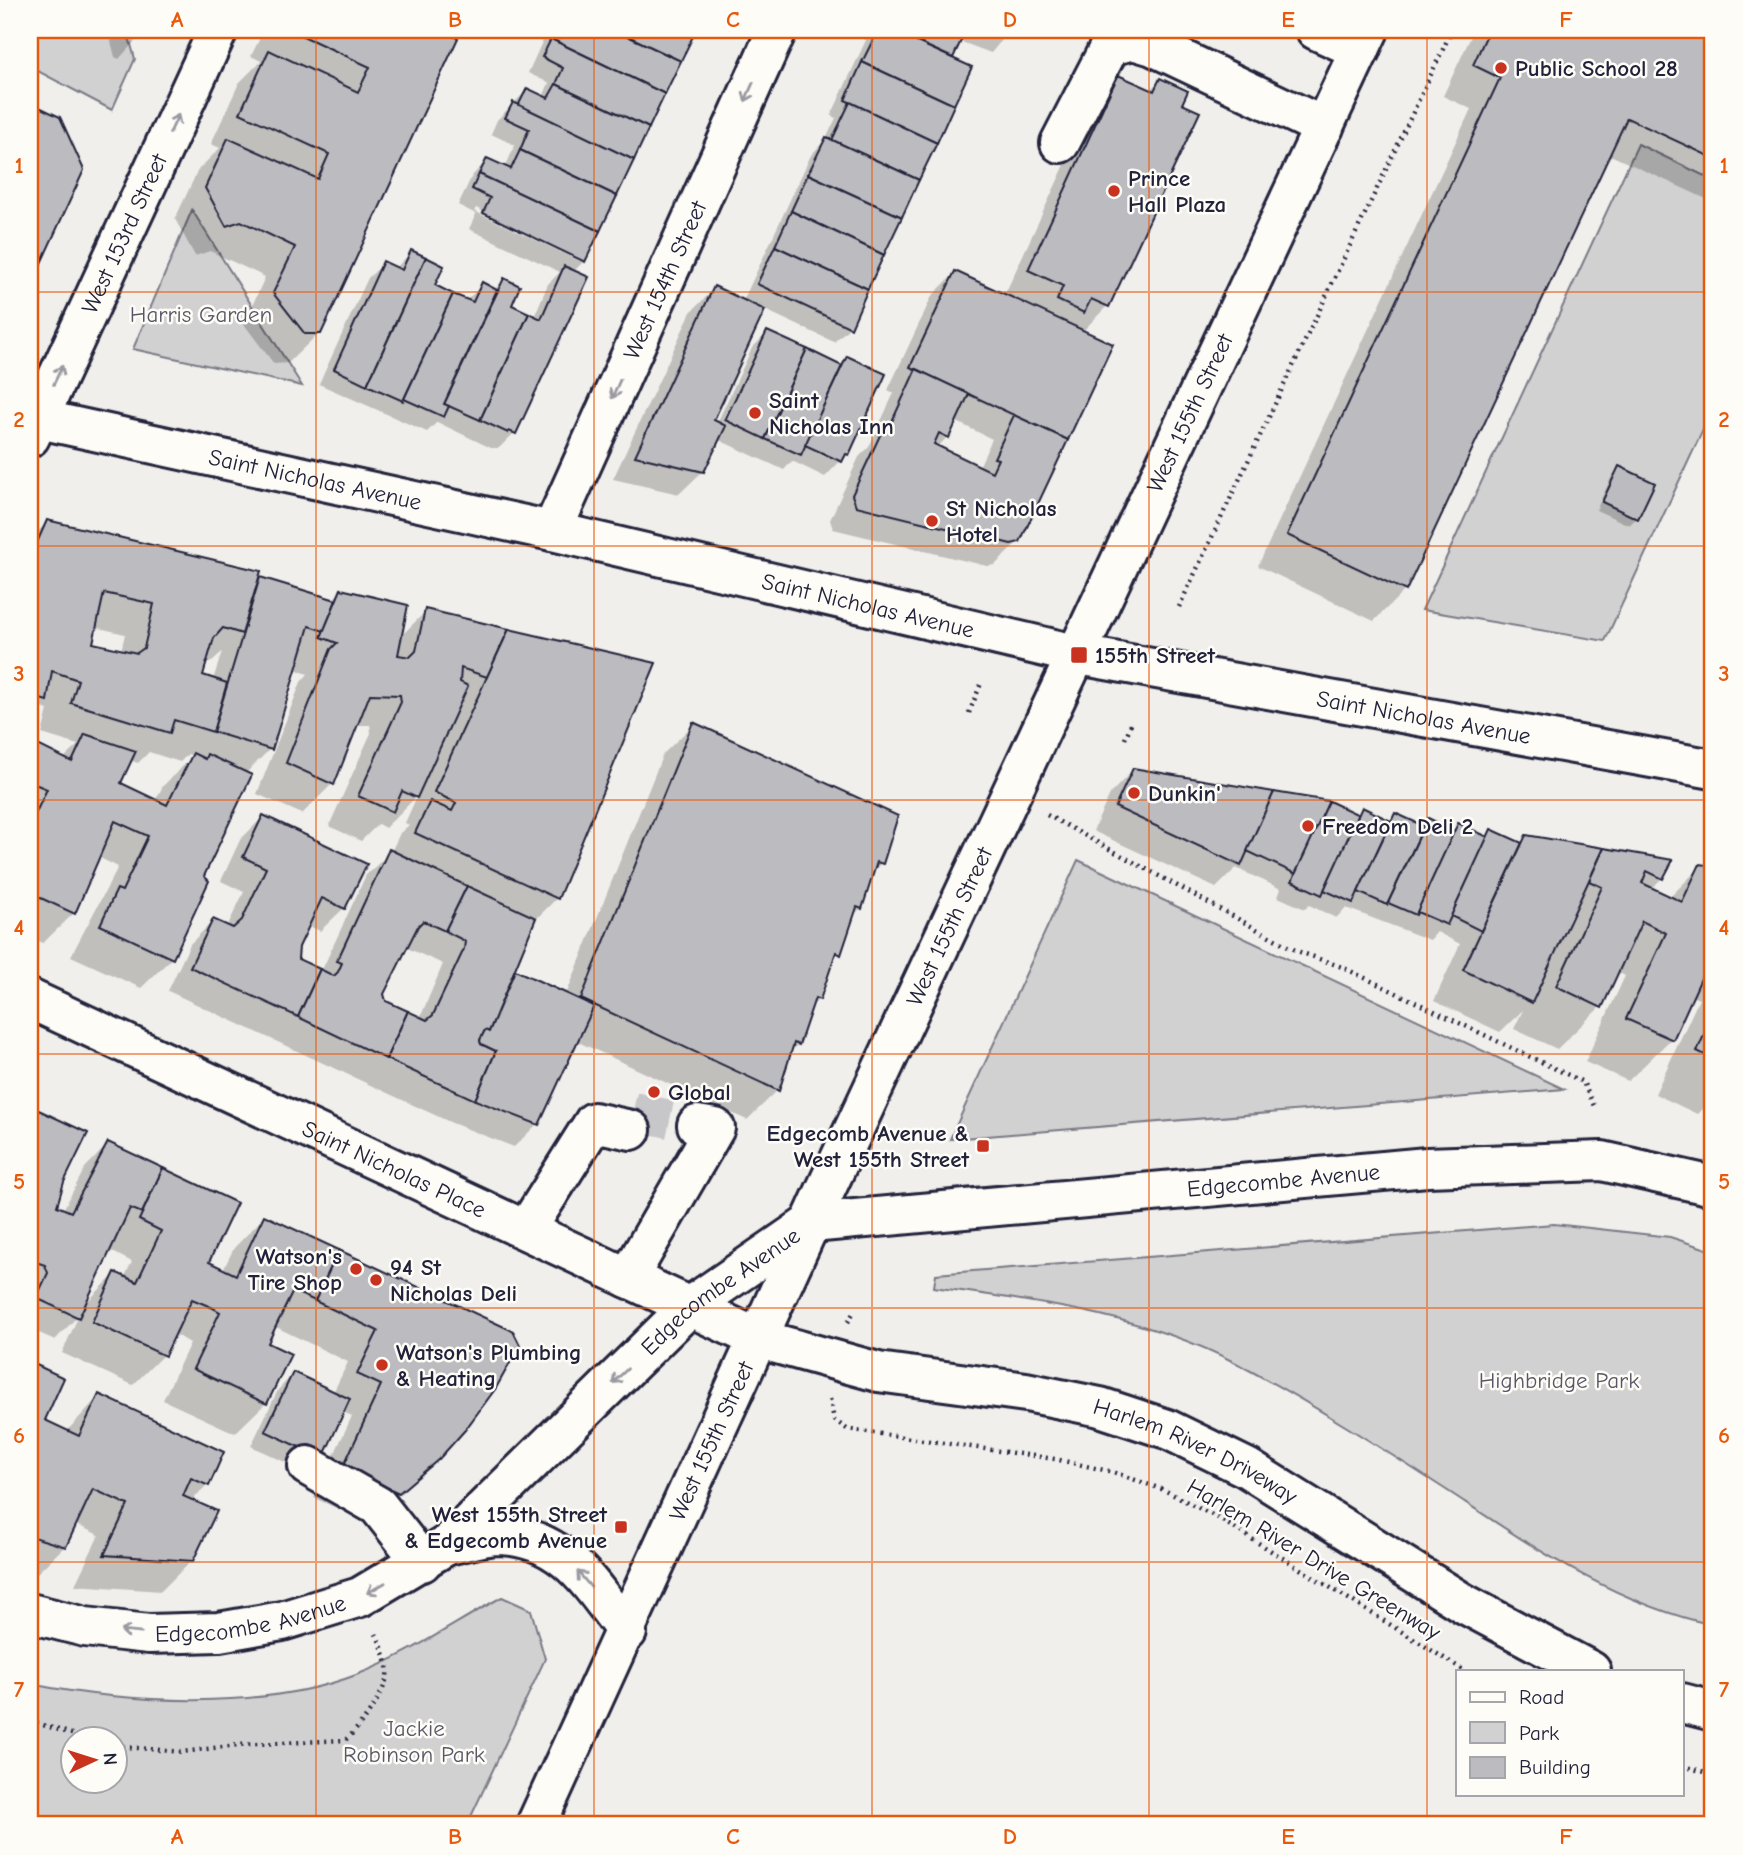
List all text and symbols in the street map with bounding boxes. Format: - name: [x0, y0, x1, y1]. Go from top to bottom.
- text: A: [171, 6, 184, 33]
- text: B: [448, 6, 462, 33]
- text: C: [726, 6, 740, 33]
- text: D: [1003, 6, 1017, 33]
- text: E: [1281, 6, 1295, 33]
- text: F: [1559, 6, 1573, 33]
- place label: Public School 28: [1515, 55, 1678, 82]
- marker: Public School 28: [1493, 60, 1509, 76]
- one-way arrow: [742, 81, 755, 102]
- one-way arrow: [168, 114, 182, 135]
- street label: West 153rd Street: [76, 148, 174, 318]
- text: 1: [14, 152, 24, 179]
- text: 1: [1719, 152, 1729, 179]
- place label: Prince Hall Plaza: [1128, 165, 1226, 218]
- marker: Prince Hall Plaza: [1106, 183, 1122, 199]
- street label: West 154th Street: [618, 196, 713, 364]
- park label: Harris Garden: [130, 301, 272, 328]
- street label: West 155th Street: [1141, 328, 1239, 497]
- one-way arrow: [52, 365, 65, 386]
- one-way arrow: [609, 378, 622, 399]
- place label: Saint Nicholas Inn: [769, 387, 894, 440]
- marker: Saint Nicholas Inn: [747, 405, 763, 421]
- text: 2: [13, 406, 25, 433]
- text: 2: [1718, 406, 1730, 433]
- street label: Saint Nicholas Avenue: [206, 443, 424, 516]
- place label: St Nicholas Hotel: [946, 495, 1057, 548]
- marker: St Nicholas Hotel: [924, 513, 940, 529]
- street label: Saint Nicholas Avenue: [759, 568, 977, 644]
- place label: 155th Street: [1095, 642, 1216, 669]
- marker: 155th Street: [1069, 645, 1089, 665]
- text: 3: [13, 660, 25, 687]
- text: 3: [1718, 660, 1730, 687]
- street label: Saint Nicholas Avenue: [1314, 685, 1533, 750]
- place label: Dunkin': [1148, 780, 1221, 807]
- marker: Dunkin': [1126, 785, 1142, 801]
- place label: Freedom Deli 2: [1322, 813, 1473, 840]
- marker: Freedom Deli 2: [1300, 818, 1316, 834]
- street label: West 155th Street: [901, 842, 999, 1010]
- text: 4: [14, 914, 25, 941]
- text: 4: [1719, 914, 1730, 941]
- place label: Global: [668, 1079, 731, 1106]
- marker: Global: [646, 1084, 662, 1100]
- street label: Saint Nicholas Place: [298, 1115, 490, 1224]
- place label: Edgecomb Avenue & West 155th Street: [767, 1120, 969, 1173]
- marker: Edgecomb Avenue & West 155th Street: [975, 1138, 991, 1154]
- street label: Edgecombe Avenue: [1186, 1158, 1381, 1203]
- text: 5: [13, 1168, 25, 1195]
- text: 5: [1718, 1168, 1730, 1195]
- street label: Edgecombe Avenue: [635, 1222, 805, 1361]
- place label: Watson's Tire Shop: [248, 1243, 342, 1296]
- place label: 94 St Nicholas Deli: [390, 1254, 517, 1307]
- marker: Watson's Tire Shop: [348, 1261, 364, 1277]
- marker: 94 St Nicholas Deli: [368, 1272, 384, 1288]
- place label: Watson's Plumbing & Heating: [396, 1339, 582, 1392]
- street label: West 155th Street: [664, 1356, 760, 1525]
- marker: Watson's Plumbing & Heating: [374, 1357, 390, 1373]
- one-way arrow: [612, 1367, 629, 1384]
- park label: Highbridge Park: [1479, 1367, 1639, 1394]
- street label: Harlem River Driveway: [1090, 1393, 1303, 1510]
- text: 6: [13, 1422, 25, 1449]
- text: 6: [1718, 1422, 1730, 1449]
- street label: Harlem River Drive Greenway: [1182, 1473, 1446, 1646]
- place label: West 155th Street & Edgecomb Avenue: [405, 1501, 607, 1554]
- marker: West 155th Street & Edgecomb Avenue: [613, 1519, 629, 1535]
- one-way arrow: [576, 1570, 592, 1588]
- one-way arrow: [366, 1581, 386, 1595]
- street label: Edgecombe Avenue: [155, 1589, 349, 1648]
- one-way arrow: [120, 1625, 142, 1638]
- legend: [1456, 1670, 1684, 1796]
- text: 7: [14, 1676, 25, 1703]
- text: 7: [1719, 1676, 1730, 1703]
- text: Road: [1519, 1685, 1564, 1709]
- park label: Jackie Robinson Park: [343, 1715, 485, 1768]
- text: Park: [1519, 1721, 1559, 1745]
- north arrow: [60, 1726, 130, 1796]
- text: N: [99, 1752, 121, 1766]
- text: Building: [1519, 1755, 1591, 1779]
- text: A: [171, 1823, 184, 1850]
- text: B: [448, 1823, 462, 1850]
- text: C: [726, 1823, 740, 1850]
- text: D: [1003, 1823, 1017, 1850]
- text: E: [1281, 1823, 1295, 1850]
- text: F: [1559, 1823, 1573, 1850]

